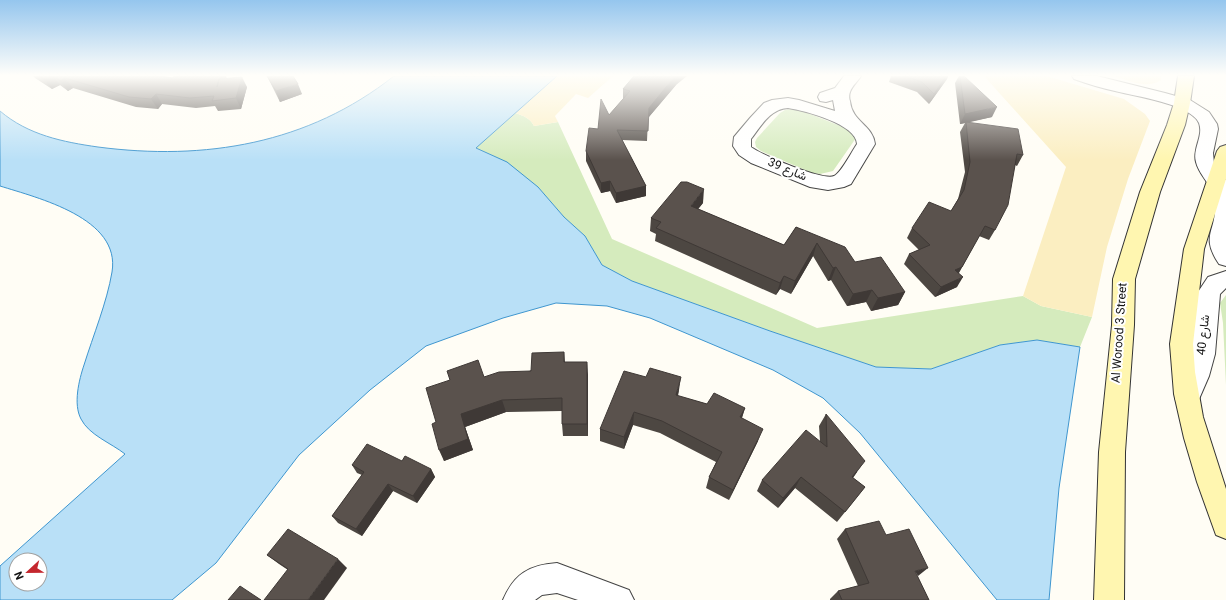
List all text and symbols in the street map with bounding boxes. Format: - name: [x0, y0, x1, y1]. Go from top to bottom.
- street label: شارع 39: [765, 154, 809, 186]
- street label: Al Worood 3 Street: [1108, 282, 1132, 384]
- street label: شارع 40: [1193, 314, 1215, 356]
- north arrow: [8, 552, 48, 592]
- text: N: [11, 568, 29, 582]

